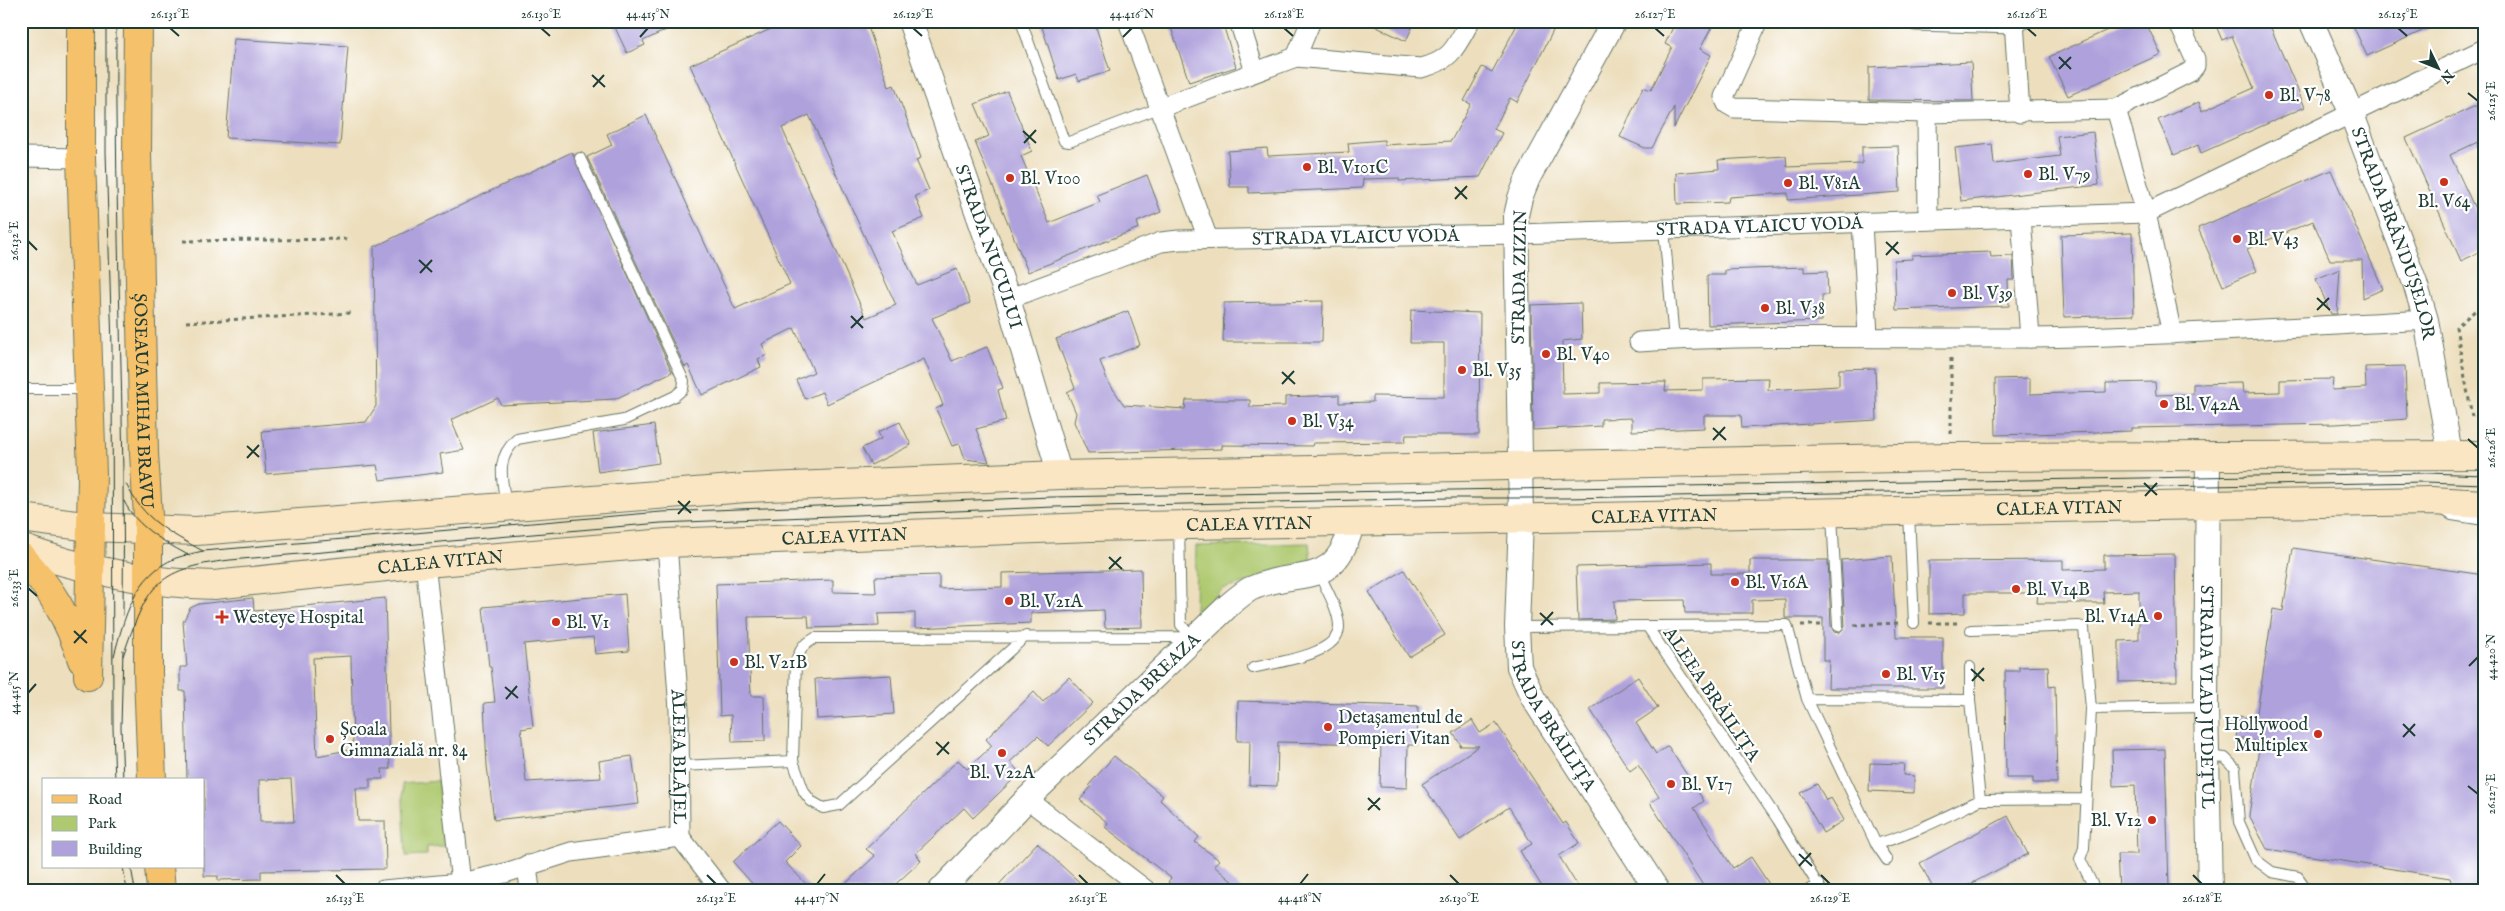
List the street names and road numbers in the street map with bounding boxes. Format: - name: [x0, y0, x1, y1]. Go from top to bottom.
- street label: STRADA BRÂNDUȘELOR: [2345, 124, 2440, 343]
- street label: STRADA NUCULUI: [949, 162, 1026, 332]
- street label: STRADA ZIZIN: [1508, 209, 1533, 345]
- street label: STRADA VLAICU VODĂ: [1655, 210, 1864, 242]
- street label: STRADA VLAICU VODĂ: [1252, 223, 1460, 252]
- street label: ȘOSEAUA MIHAI BRAVU: [127, 293, 158, 510]
- street label: CALEA VITAN: [1996, 497, 2123, 522]
- street label: CALEA VITAN: [1591, 505, 1718, 530]
- street label: CALEA VITAN: [1186, 513, 1313, 538]
- street label: CALEA VITAN: [781, 524, 909, 552]
- street label: CALEA VITAN: [377, 547, 505, 581]
- street label: STRADA VLAD JUDEȚUL: [2193, 585, 2218, 809]
- street label: ALEEA BRĂILIȚA: [1657, 621, 1766, 767]
- street label: STRADA BREAZA: [1079, 628, 1206, 751]
- street label: STRADA BRĂILIȚA: [1505, 640, 1601, 797]
- street label: ALEEA BLĂJEL: [664, 687, 692, 824]

